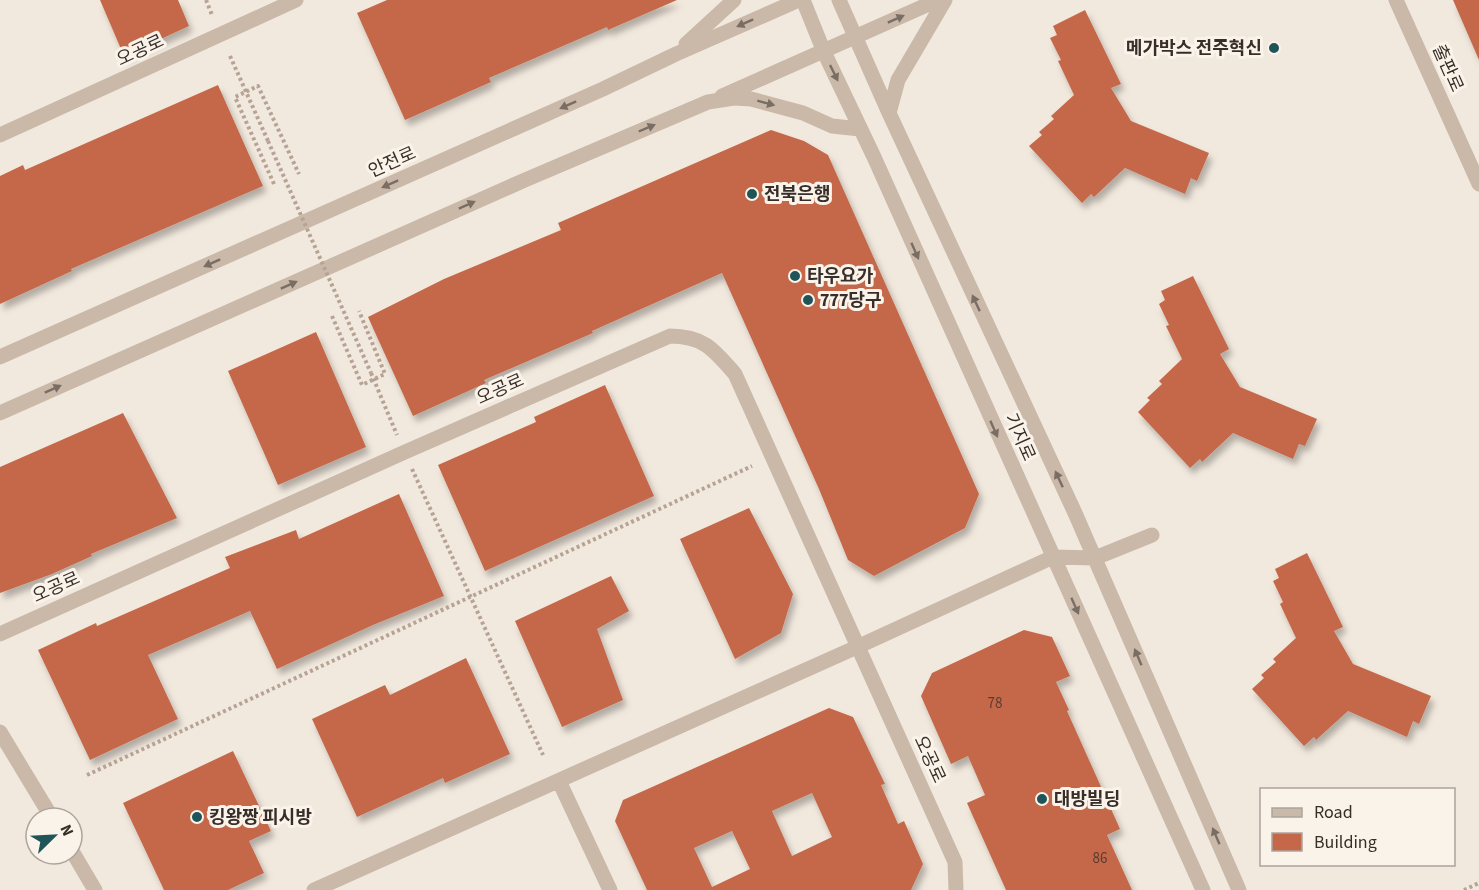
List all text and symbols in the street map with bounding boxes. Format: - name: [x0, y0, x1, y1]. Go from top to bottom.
- one-way arrow: [888, 14, 906, 24]
- one-way arrow: [736, 19, 754, 29]
- street label: 오공로: [112, 29, 168, 72]
- place label: 메가박스 전주혁신: [1126, 36, 1262, 61]
- street label: 출판로: [1426, 40, 1469, 96]
- marker: 메가박스 전주혁신: [1267, 41, 1281, 55]
- one-way arrow: [829, 65, 838, 82]
- one-way arrow: [757, 99, 775, 108]
- one-way arrow: [559, 100, 577, 110]
- one-way arrow: [638, 123, 656, 133]
- street label: 안전로: [364, 141, 420, 184]
- one-way arrow: [380, 179, 398, 189]
- place label: 전북은행: [764, 182, 830, 207]
- marker: 전북은행: [745, 187, 759, 201]
- one-way arrow: [459, 201, 476, 210]
- one-way arrow: [910, 242, 920, 260]
- one-way arrow: [202, 258, 220, 268]
- place label: 타우요가: [807, 264, 874, 289]
- marker: 타우요가: [788, 269, 802, 283]
- one-way arrow: [281, 280, 298, 289]
- place label: 777당구: [820, 288, 882, 313]
- marker: 777당구: [801, 293, 815, 307]
- one-way arrow: [972, 294, 981, 311]
- street label: 오공로: [472, 368, 528, 411]
- one-way arrow: [45, 385, 62, 394]
- street label: 기지로: [998, 409, 1041, 465]
- one-way arrow: [989, 420, 999, 438]
- one-way arrow: [1055, 471, 1064, 488]
- street label: 오공로: [28, 566, 84, 609]
- one-way arrow: [1070, 598, 1079, 615]
- one-way arrow: [1133, 648, 1143, 666]
- house number: 78: [988, 693, 1002, 714]
- street label: 오공로: [908, 731, 951, 787]
- place label: 대방빌딩: [1054, 787, 1120, 812]
- legend: [1260, 788, 1455, 866]
- marker: 대방빌딩: [1035, 792, 1049, 806]
- text: Road: [1314, 800, 1353, 825]
- place label: 킹왕짱 피시방: [209, 805, 312, 830]
- north arrow: [24, 806, 84, 866]
- marker: 킹왕짱 피시방: [190, 810, 204, 824]
- text: N: [55, 821, 79, 840]
- one-way arrow: [1211, 827, 1221, 845]
- text: Building: [1314, 830, 1377, 855]
- house number: 86: [1093, 848, 1107, 869]

